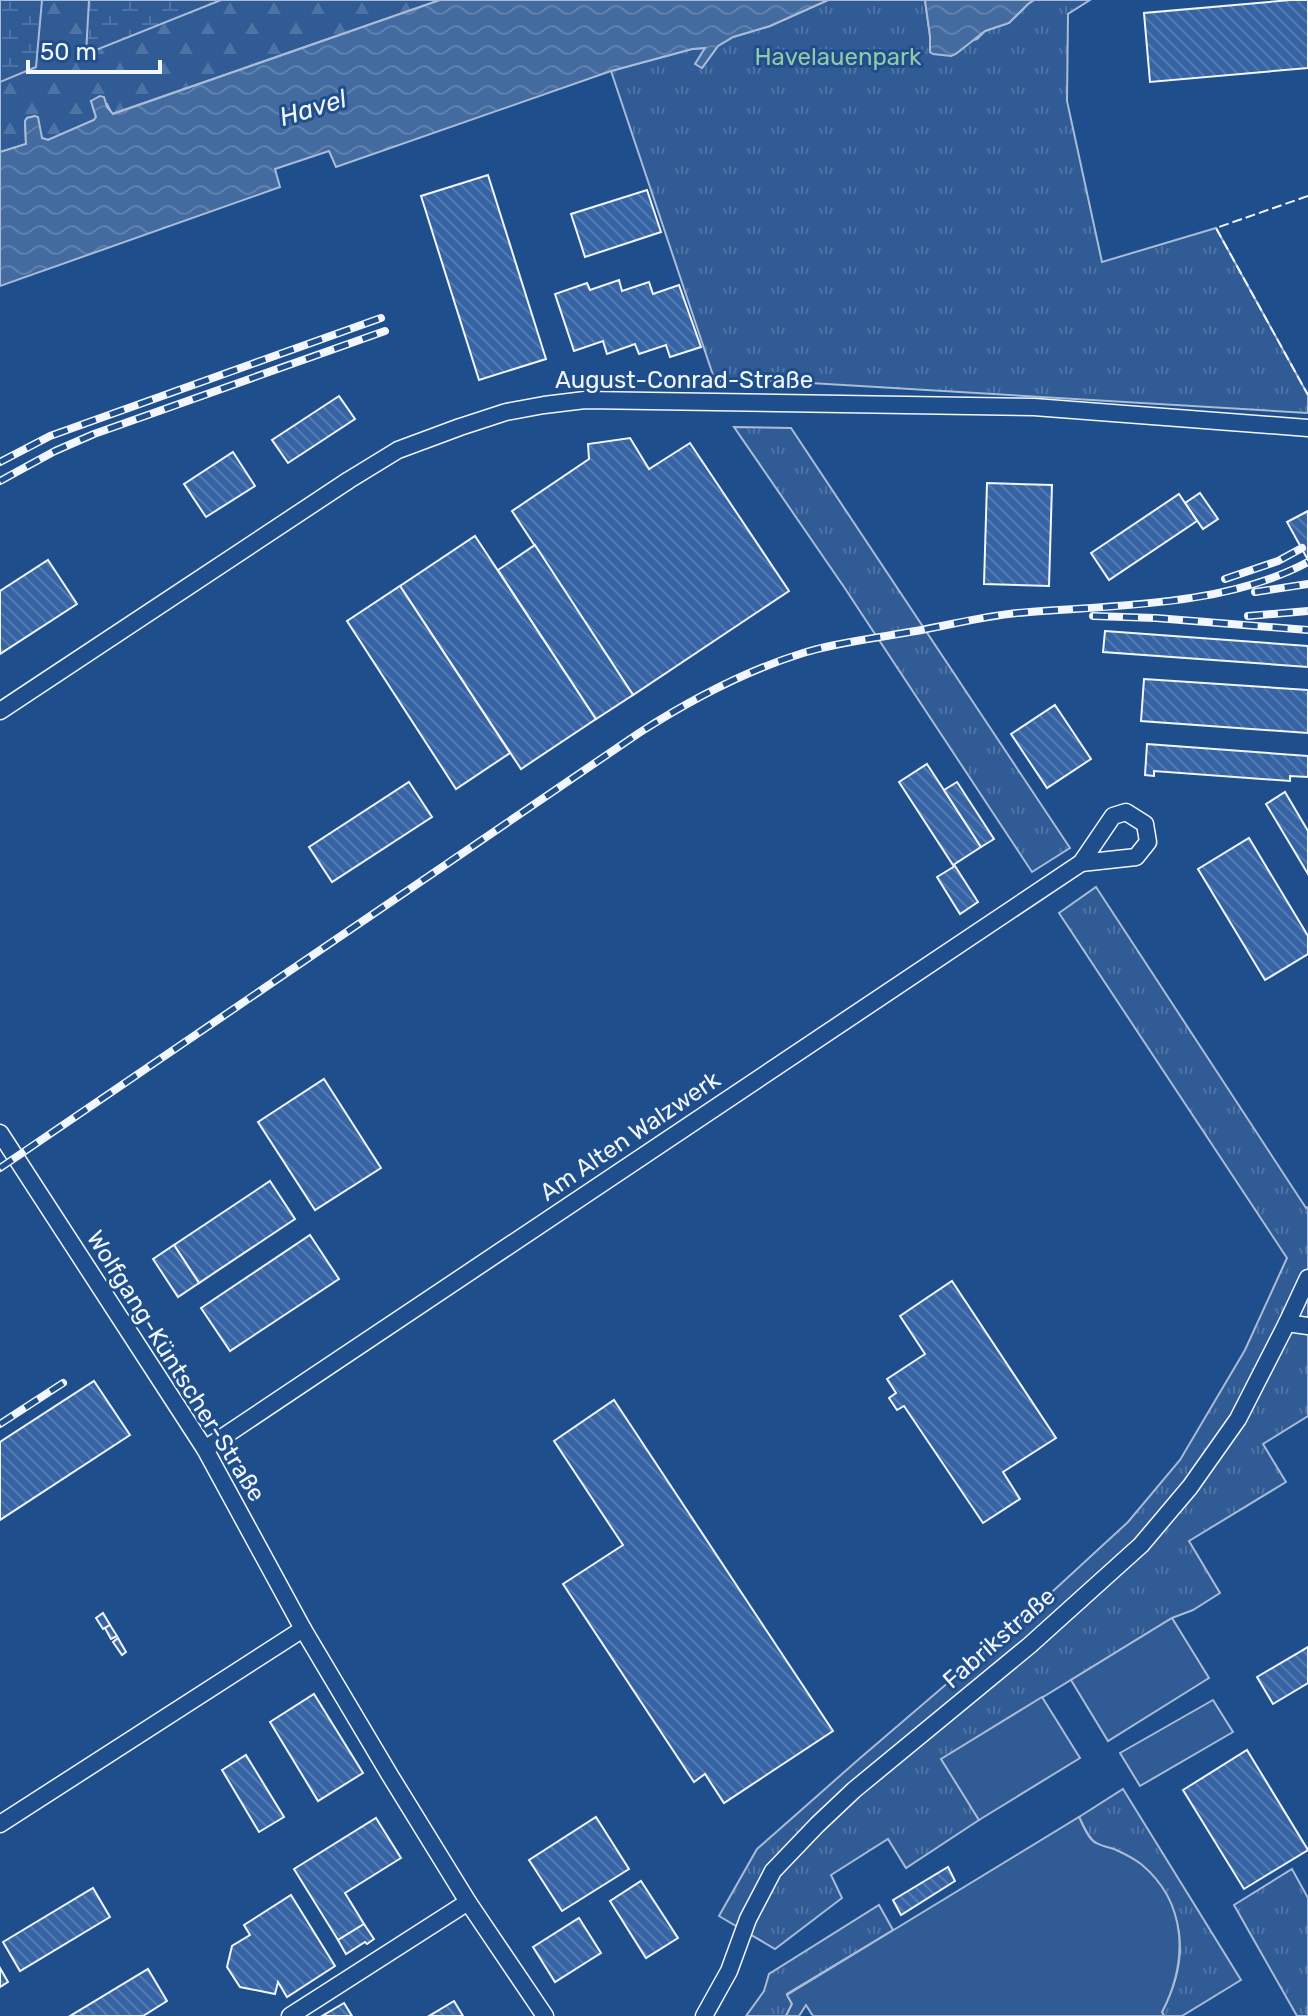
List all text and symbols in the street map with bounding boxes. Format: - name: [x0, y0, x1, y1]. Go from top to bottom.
- scale bar: [28, 24, 160, 74]
- text: 50 m: [40, 38, 97, 66]
- park label: Havelauenpark: [754, 43, 922, 71]
- water label: Havel: [276, 83, 351, 133]
- street label: August-Conrad-Straße: [555, 366, 813, 394]
- street label: Am Alten Walzwerk: [535, 1065, 726, 1207]
- street label: Wolfgang-Küntscher-Straße: [81, 1225, 271, 1507]
- street label: Fabrikstraße: [937, 1582, 1061, 1694]

